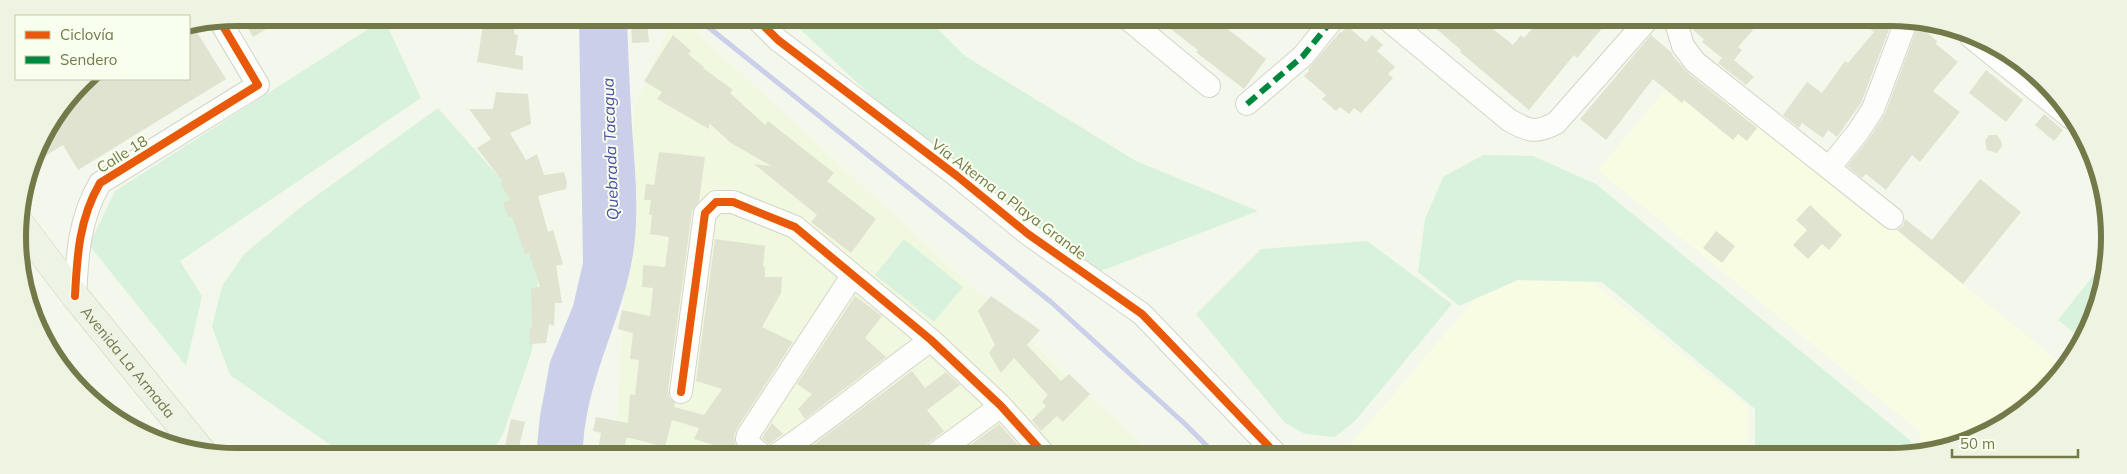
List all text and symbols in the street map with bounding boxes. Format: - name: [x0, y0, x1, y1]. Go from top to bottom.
- legend: [15, 15, 190, 80]
- text: Ciclovía: [60, 25, 114, 44]
- text: Sendero: [60, 50, 117, 69]
- water label: Quebrada Tacagua: [598, 77, 622, 221]
- street label: Calle 18: [93, 131, 151, 177]
- street label: Vía Alterna a Playa Grande: [928, 134, 1090, 264]
- street label: Avenida La Armada: [77, 302, 180, 422]
- scale bar: [1952, 426, 2078, 458]
- text: 50 m: [1960, 434, 1995, 453]

